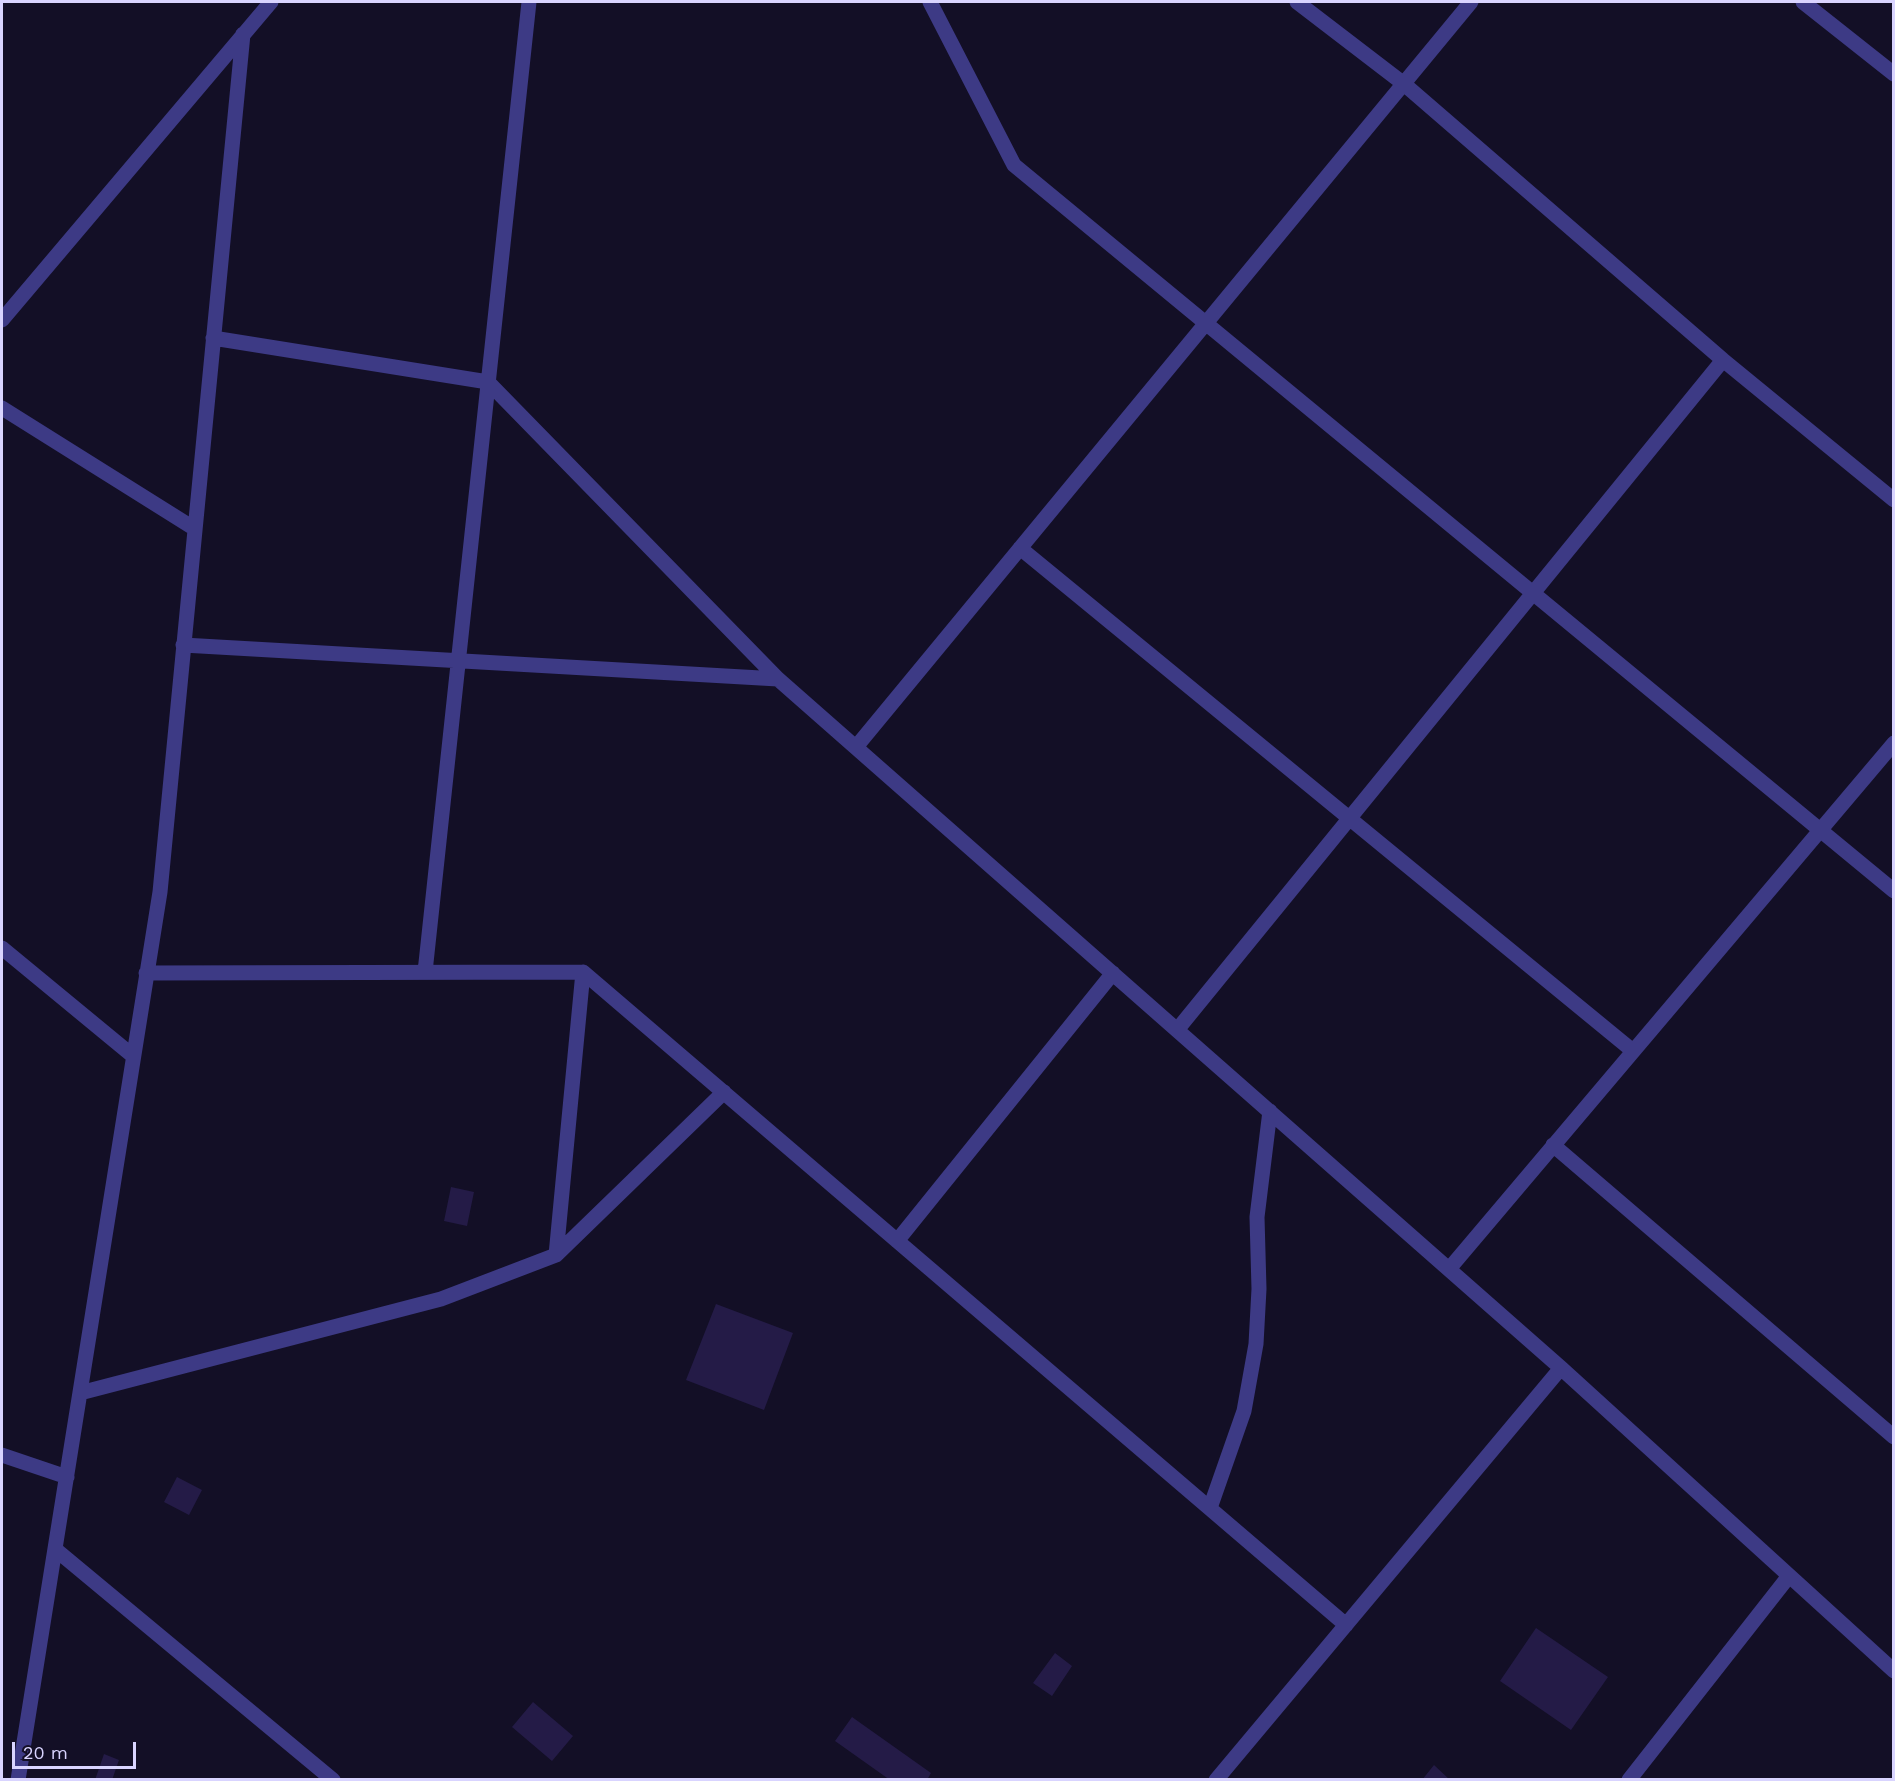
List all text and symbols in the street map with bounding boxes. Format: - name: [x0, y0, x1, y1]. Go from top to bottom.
- scale bar: [15, 1730, 140, 1768]
- text: 20 m: [23, 1742, 68, 1763]

